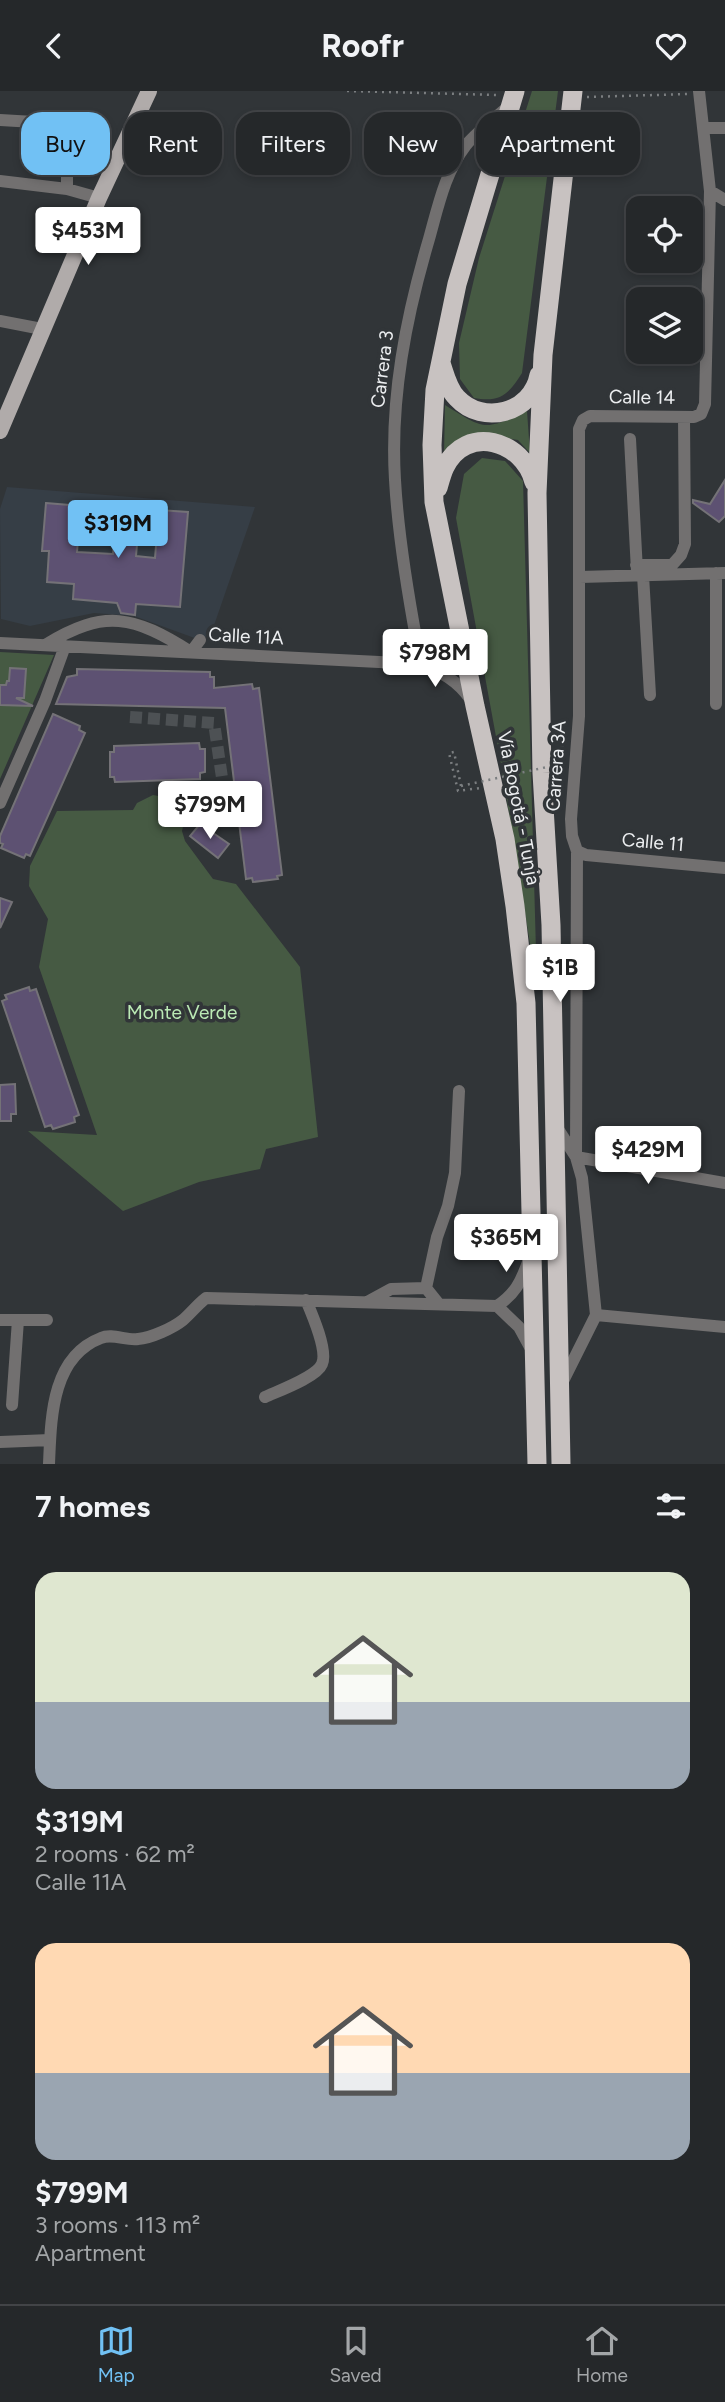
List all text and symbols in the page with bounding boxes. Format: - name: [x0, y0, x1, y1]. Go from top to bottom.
- icon: back: [35, 27, 73, 65]
- text: Roofr: [321, 27, 404, 65]
- icon: heart: [652, 27, 690, 65]
- chip: Buy: [21, 112, 110, 175]
- chip: Rent: [124, 112, 222, 175]
- chip: Filters: [236, 112, 350, 175]
- chip: New: [364, 112, 462, 175]
- chip: Apartment: [476, 112, 640, 175]
- map controls: [626, 196, 703, 364]
- button: locate: [626, 196, 703, 273]
- pin: $453M: [39, 207, 137, 267]
- text: $453M: [51, 216, 125, 244]
- button: layers: [626, 287, 703, 364]
- street label: Carrera 3: [366, 329, 398, 409]
- street label: Calle 14: [609, 385, 676, 409]
- pin: $319M: [69, 501, 167, 560]
- text: $319M: [84, 509, 152, 537]
- street label: Calle 11A: [208, 623, 284, 649]
- pin: $798M: [386, 629, 484, 689]
- text: $798M: [399, 638, 471, 666]
- street label: Carrera 3A: [541, 720, 571, 812]
- street label: Vía Bogotá - Tunja: [493, 729, 545, 887]
- pin: $799M: [161, 781, 259, 841]
- text: $799M: [174, 790, 246, 818]
- street label: Calle 11: [621, 828, 685, 856]
- pin: $1B: [526, 944, 594, 1004]
- text: $1B: [542, 953, 578, 981]
- park label: Monte Verde: [127, 1001, 237, 1024]
- pin: $429M: [599, 1127, 697, 1186]
- text: $429M: [611, 1135, 685, 1163]
- pin: $365M: [457, 1215, 555, 1274]
- text: $365M: [470, 1223, 542, 1251]
- icon: filters: [652, 1487, 690, 1525]
- text: 7 homes: [35, 1488, 150, 1525]
- icon: home: [300, 1617, 426, 1743]
- text: $319M: [35, 1803, 124, 1840]
- text: 2 rooms · 62 m²: [35, 1840, 195, 1868]
- text: Calle 11A: [35, 1868, 126, 1896]
- icon: home: [300, 1988, 426, 2114]
- text: $799M: [35, 2174, 129, 2211]
- text: 3 rooms · 113 m²: [35, 2211, 200, 2239]
- text: Apartment: [35, 2239, 146, 2267]
- tab: Map: [97, 2322, 135, 2387]
- tab: Saved: [329, 2322, 382, 2387]
- tab: Home: [576, 2322, 628, 2387]

